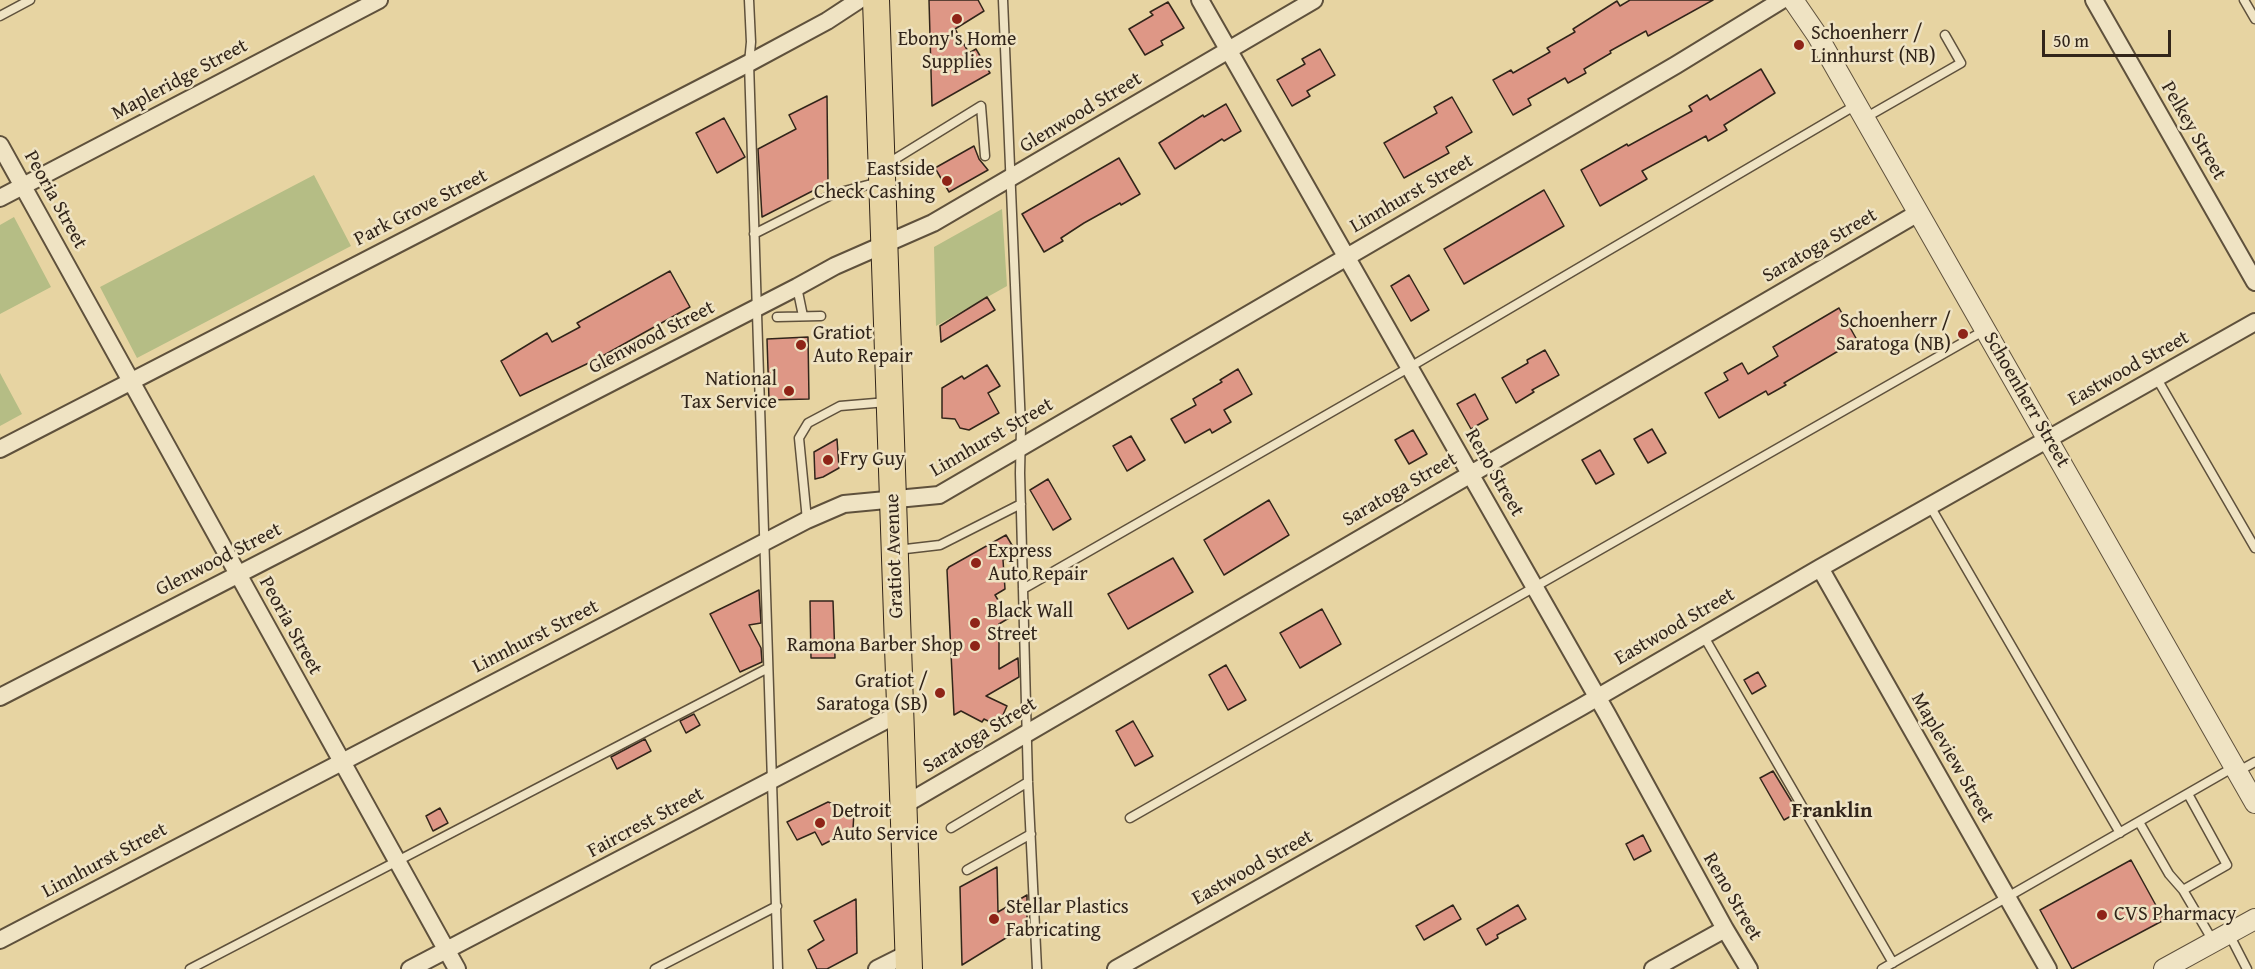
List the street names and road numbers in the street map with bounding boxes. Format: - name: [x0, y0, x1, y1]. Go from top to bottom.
- street label: Mapleridge Street: [108, 34, 252, 126]
- street label: Glenwood Street: [1016, 67, 1146, 159]
- street label: Pelkey Street: [2155, 77, 2231, 185]
- street label: Peoria Street: [18, 147, 92, 253]
- street label: Linnhurst Street: [1346, 149, 1478, 239]
- street label: Park Grove Street: [350, 164, 492, 252]
- street label: Saratoga Street: [1758, 204, 1882, 288]
- street label: Glenwood Street: [585, 296, 719, 380]
- street label: Eastwood Street: [2064, 326, 2194, 412]
- street label: Schoenherr Street: [1977, 328, 2075, 472]
- street label: Linnhurst Street: [926, 393, 1058, 483]
- street label: Reno Street: [1459, 425, 1529, 521]
- street label: Saratoga Street: [1338, 448, 1462, 532]
- street label: Gratiot Avenue: [881, 493, 909, 619]
- street label: Glenwood Street: [152, 518, 286, 602]
- street label: Peoria Street: [253, 573, 327, 679]
- street label: Eastwood Street: [1611, 583, 1739, 671]
- street label: Linnhurst Street: [469, 595, 603, 679]
- street label: Mapleview Street: [1905, 689, 1999, 827]
- street label: Saratoga Street: [919, 693, 1041, 779]
- street label: Faircrest Street: [584, 782, 708, 864]
- street label: Linnhurst Street: [38, 818, 172, 904]
- street label: Eastwood Street: [1188, 825, 1318, 911]
- street label: Reno Street: [1697, 849, 1767, 945]

